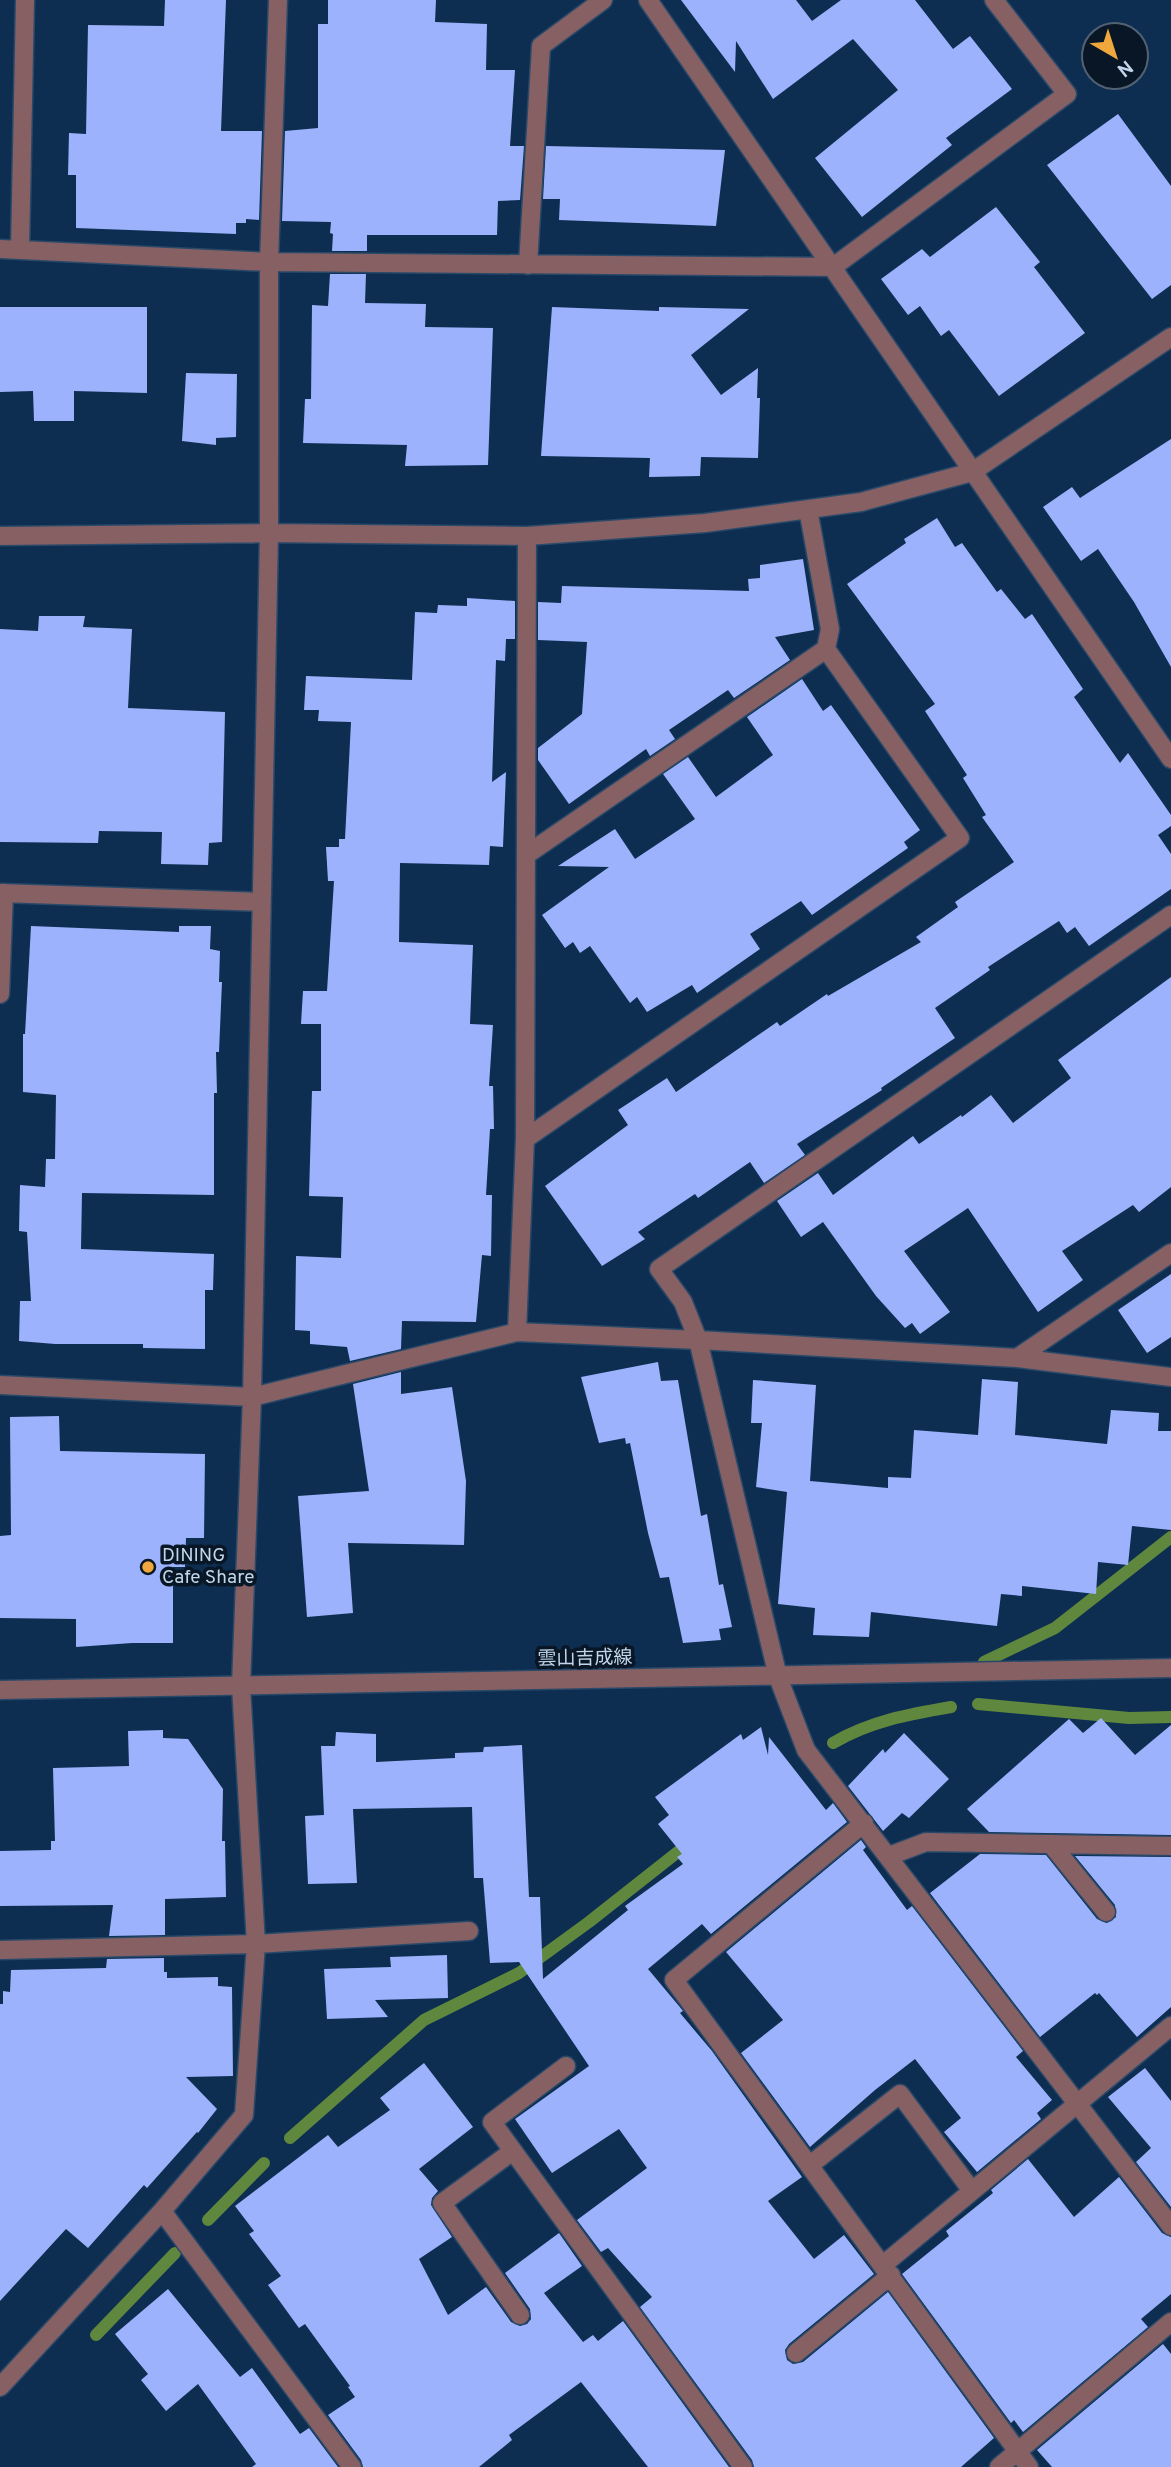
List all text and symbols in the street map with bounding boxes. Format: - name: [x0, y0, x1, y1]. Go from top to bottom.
- north arrow: [1080, 21, 1150, 91]
- text: N: [1112, 54, 1137, 81]
- place label: DINING Cafe Share: [162, 1544, 254, 1590]
- marker: DINING Cafe Share: [140, 1559, 156, 1575]
- street label: 雲山吉成線: [537, 1646, 633, 1672]

